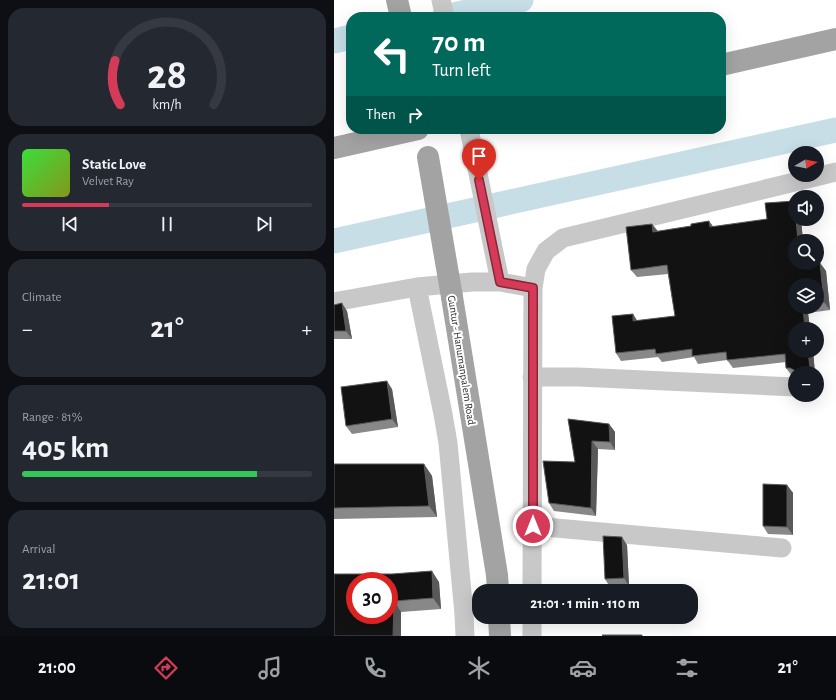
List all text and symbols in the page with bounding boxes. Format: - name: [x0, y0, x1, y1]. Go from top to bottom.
- icon: left: [366, 28, 418, 80]
- text: 70 m: [432, 29, 486, 57]
- text: 28: [147, 55, 187, 96]
- text: Turn left: [432, 62, 491, 80]
- text: km/h: [152, 97, 182, 111]
- icon: right: [404, 104, 426, 126]
- text: Then: [366, 107, 396, 122]
- pin: [462, 139, 496, 180]
- icon: arrive: [468, 145, 490, 167]
- north arrow: [788, 146, 824, 182]
- map controls: [788, 146, 824, 402]
- text: Static Love: [82, 157, 146, 172]
- text: Velvet Ray: [82, 175, 134, 188]
- button: sound: [788, 190, 824, 226]
- icon: previous: [59, 213, 81, 235]
- icon: pause: [156, 213, 178, 235]
- icon: next: [253, 213, 275, 235]
- button: search: [788, 234, 824, 270]
- button: layers: [788, 278, 824, 314]
- text: Climate: [22, 291, 61, 304]
- street label: Guntur - Hanumanpalem Road: [446, 295, 477, 426]
- text: 21°: [150, 313, 184, 343]
- text: −: [22, 318, 33, 340]
- text: +: [301, 318, 312, 340]
- button: +: [788, 322, 824, 358]
- button: −: [788, 366, 824, 402]
- text: Range · 81%: [22, 411, 82, 424]
- text: 405 km: [22, 433, 109, 463]
- position arrow: [512, 505, 554, 547]
- text: Arrival: [22, 543, 55, 556]
- text: 21:01: [22, 565, 80, 595]
- speed limit sign: 30: [346, 572, 398, 624]
- text: 21:01 · 1 min · 110 m: [530, 596, 640, 611]
- icon: directions: [152, 654, 180, 682]
- icon: music: [256, 654, 284, 682]
- icon: phone: [361, 654, 389, 682]
- icon: climate: [465, 654, 493, 682]
- icon: car: [569, 654, 597, 682]
- icon: filters: [673, 654, 701, 682]
- text: 21:00: [38, 659, 76, 677]
- text: 21°: [778, 659, 798, 677]

